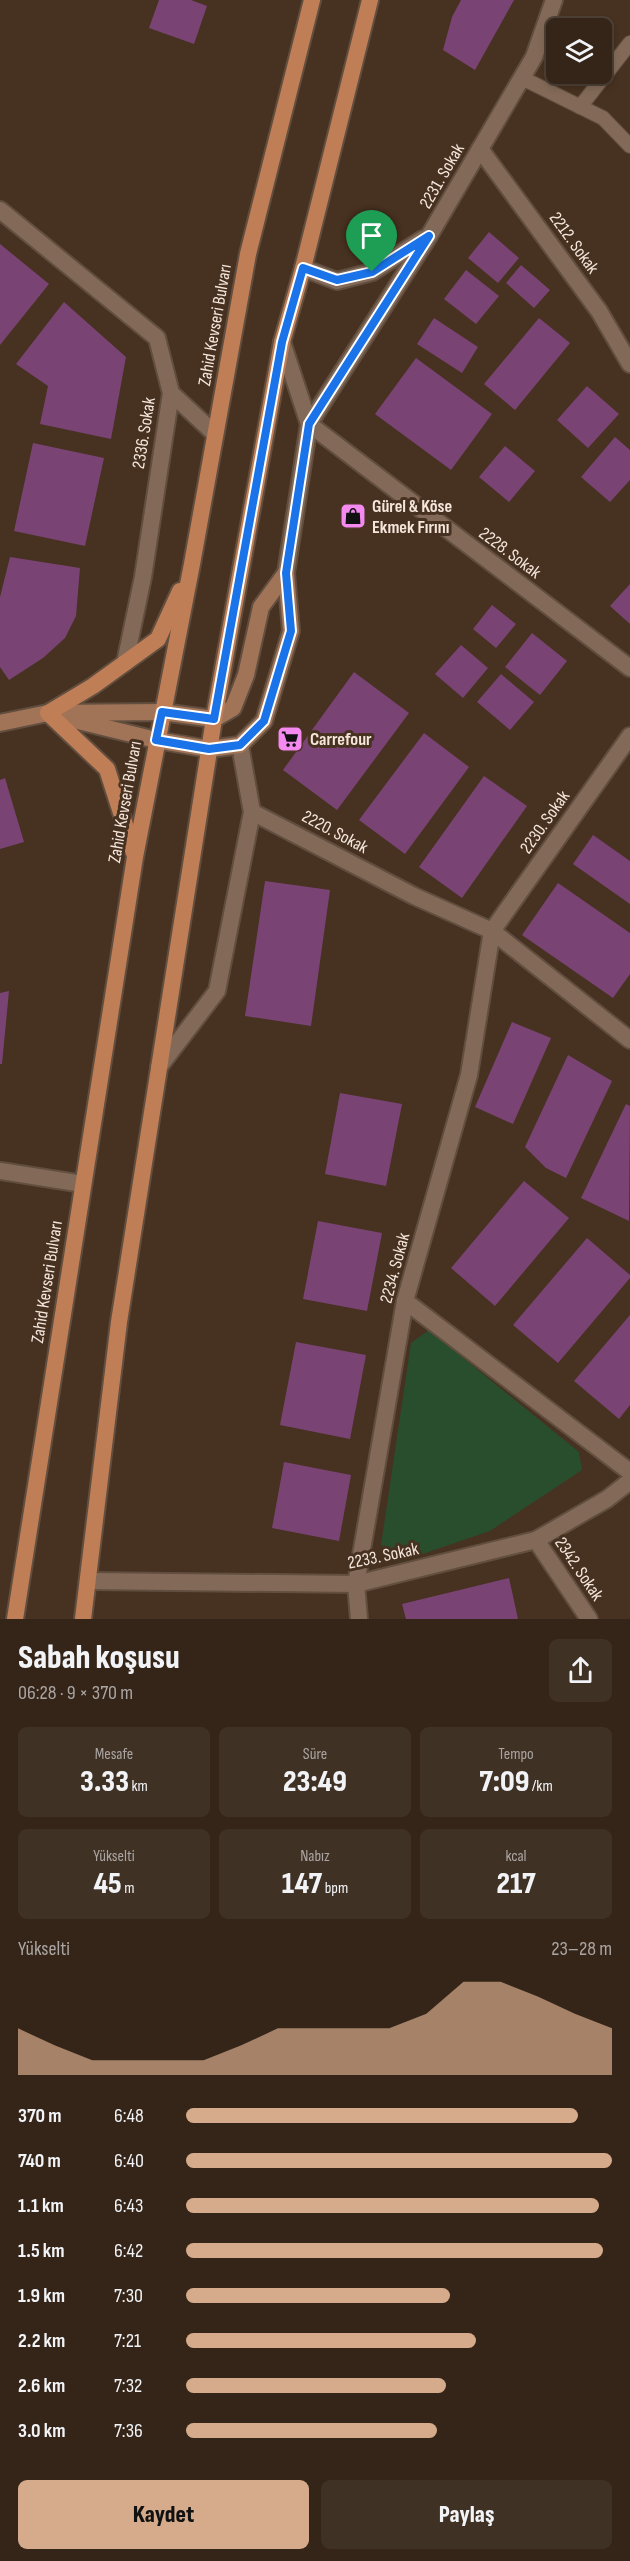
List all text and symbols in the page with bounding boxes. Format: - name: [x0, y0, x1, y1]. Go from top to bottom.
- map controls: [546, 18, 612, 84]
- button: layers: [546, 18, 612, 84]
- street label: 2231. Sokak: [415, 140, 469, 212]
- street label: 2212. Sokak: [545, 208, 603, 278]
- pin: [346, 210, 397, 272]
- icon: arrive: [355, 219, 388, 252]
- street label: Zahid Kevseri Bulvarı: [194, 262, 236, 388]
- street label: 2336. Sokak: [128, 396, 160, 470]
- place label: Gürel & Köse Ekmek Fırını: [372, 496, 452, 538]
- shop icon: Gürel & Köse Ekmek Fırını: [338, 501, 368, 531]
- street label: 2228. Sokak: [475, 523, 545, 583]
- supermarket icon: Carrefour: [275, 724, 305, 754]
- place label: Carrefour: [310, 729, 372, 750]
- street label: Zahid Kevseri Bulvarı: [104, 739, 146, 865]
- street label: 2230. Sokak: [516, 786, 574, 858]
- street label: 2220. Sokak: [298, 806, 372, 858]
- street label: Zahid Kevseri Bulvarı: [27, 1219, 67, 1345]
- street label: 2234. Sokak: [376, 1230, 415, 1306]
- street label: 2342. Sokak: [550, 1533, 608, 1605]
- street label: 2233. Sokak: [346, 1538, 421, 1574]
- text: Sabah koşusu: [18, 1638, 180, 1678]
- button: share: [549, 1639, 612, 1702]
- text: 06:28 · 9 × 370 m: [18, 1681, 133, 1705]
- text: Mesafe: [95, 1745, 133, 1764]
- text: Süre: [303, 1745, 327, 1764]
- text: Tempo: [498, 1745, 534, 1764]
- text: 3.33: [80, 1764, 129, 1800]
- text: 23:49: [283, 1764, 347, 1800]
- text: 7:09: [479, 1764, 529, 1800]
- text: km: [129, 1777, 148, 1796]
- text: /km: [529, 1777, 553, 1796]
- text: Yükselti: [93, 1847, 135, 1866]
- text: Nabız: [300, 1847, 330, 1866]
- text: kcal: [505, 1847, 527, 1866]
- text: 45: [93, 1866, 122, 1902]
- text: 147: [282, 1866, 322, 1902]
- text: 217: [496, 1866, 536, 1902]
- text: m: [122, 1879, 135, 1898]
- text: bpm: [322, 1879, 348, 1898]
- text: Yükselti: [18, 1937, 70, 1961]
- text: 23–28 m: [551, 1937, 612, 1961]
- text: 370 m: [18, 2104, 62, 2128]
- text: 6:48: [114, 2104, 144, 2128]
- text: 740 m: [18, 2149, 61, 2173]
- text: 6:40: [114, 2149, 144, 2173]
- text: 1.1 km: [18, 2194, 64, 2218]
- text: 6:43: [114, 2194, 143, 2218]
- text: 1.5 km: [18, 2239, 64, 2263]
- text: 6:42: [114, 2239, 143, 2263]
- text: 1.9 km: [18, 2284, 65, 2308]
- text: 7:30: [114, 2284, 143, 2308]
- text: 2.2 km: [18, 2329, 65, 2353]
- text: 7:21: [114, 2329, 141, 2353]
- text: 2.6 km: [18, 2374, 65, 2398]
- text: 7:32: [114, 2374, 142, 2398]
- text: 3.0 km: [18, 2419, 65, 2443]
- text: 7:36: [114, 2419, 143, 2443]
- button: Kaydet: [18, 2480, 309, 2549]
- button: Paylaş: [321, 2480, 612, 2549]

